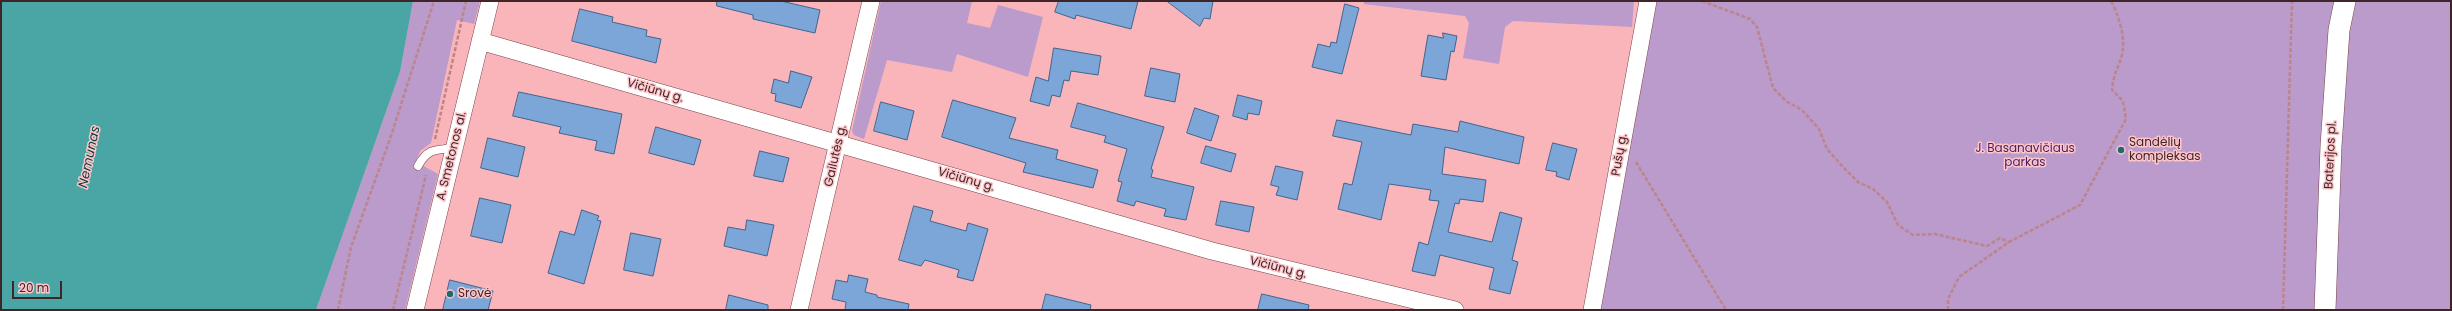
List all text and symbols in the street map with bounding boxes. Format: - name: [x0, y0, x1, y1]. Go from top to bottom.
- street label: Vičiūnų g.: [625, 76, 685, 106]
- street label: A. Smetonos al.: [434, 110, 470, 202]
- street label: Baterijos pl.: [2322, 120, 2340, 190]
- street label: Gailutės g.: [822, 124, 850, 188]
- water label: Nemunas: [76, 125, 104, 189]
- street label: Pušų g.: [1609, 133, 1631, 177]
- place label: Sandėlių kompleksas: [2129, 136, 2201, 164]
- park label: J. Basanavičiaus parkas: [1975, 142, 2075, 170]
- marker: Sandėlių kompleksas: [2116, 145, 2126, 155]
- street label: Vičiūnų g.: [936, 165, 996, 195]
- street label: Vičiūnų g.: [1248, 254, 1308, 282]
- scale bar: [14, 273, 64, 299]
- text: 20 m: [19, 279, 49, 296]
- place label: Srovė: [458, 287, 491, 301]
- marker: Srovė: [445, 289, 455, 299]

